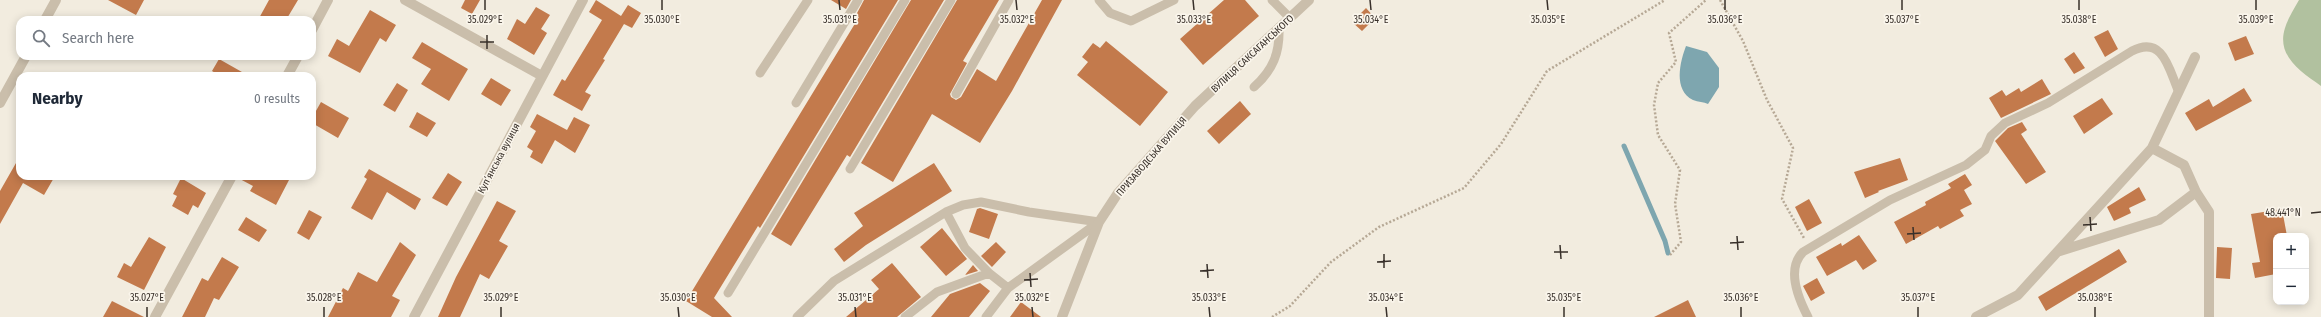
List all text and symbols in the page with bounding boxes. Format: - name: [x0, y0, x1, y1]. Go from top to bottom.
- street label: ВУЛИЦЯ САКСАГАНСЬКОГО: [1209, 12, 1296, 95]
- text: 35.029°E: [468, 14, 503, 26]
- text: 35.030°E: [644, 14, 680, 26]
- text: 35.031°E: [823, 14, 857, 26]
- text: 35.032°E: [1000, 14, 1035, 26]
- text: 35.033°E: [1177, 14, 1212, 26]
- text: 35.034°E: [1354, 14, 1389, 26]
- text: 35.035°E: [1531, 14, 1566, 26]
- text: 35.036°E: [1708, 14, 1743, 26]
- text: 35.037°E: [1885, 14, 1919, 26]
- text: 35.038°E: [2061, 14, 2097, 26]
- text: 35.039°E: [2239, 14, 2274, 26]
- search box: [16, 16, 316, 60]
- icon: search: [30, 27, 52, 49]
- text: Search here: [62, 29, 134, 47]
- text: Nearby: [32, 88, 83, 109]
- text: 0 results: [254, 91, 300, 106]
- street label: ПРИЗАВОДСЬКА ВУЛИЦЯ: [1114, 115, 1189, 199]
- street label: Купʼянська вулиця: [475, 121, 523, 196]
- text: 48.441°N: [2265, 207, 2301, 219]
- map controls: [2273, 233, 2309, 305]
- button: +: [2273, 233, 2309, 269]
- button: −: [2273, 269, 2309, 305]
- text: 35.027°E: [130, 292, 164, 304]
- text: 35.028°E: [307, 292, 342, 304]
- text: 35.029°E: [484, 292, 519, 304]
- text: 35.030°E: [660, 292, 696, 304]
- text: 35.031°E: [838, 292, 872, 304]
- text: 35.032°E: [1015, 292, 1050, 304]
- text: 35.033°E: [1192, 292, 1227, 304]
- text: 35.034°E: [1369, 292, 1404, 304]
- text: 35.035°E: [1547, 292, 1582, 304]
- text: 35.036°E: [1724, 292, 1759, 304]
- text: 35.037°E: [1901, 292, 1935, 304]
- text: 35.038°E: [2077, 292, 2113, 304]

